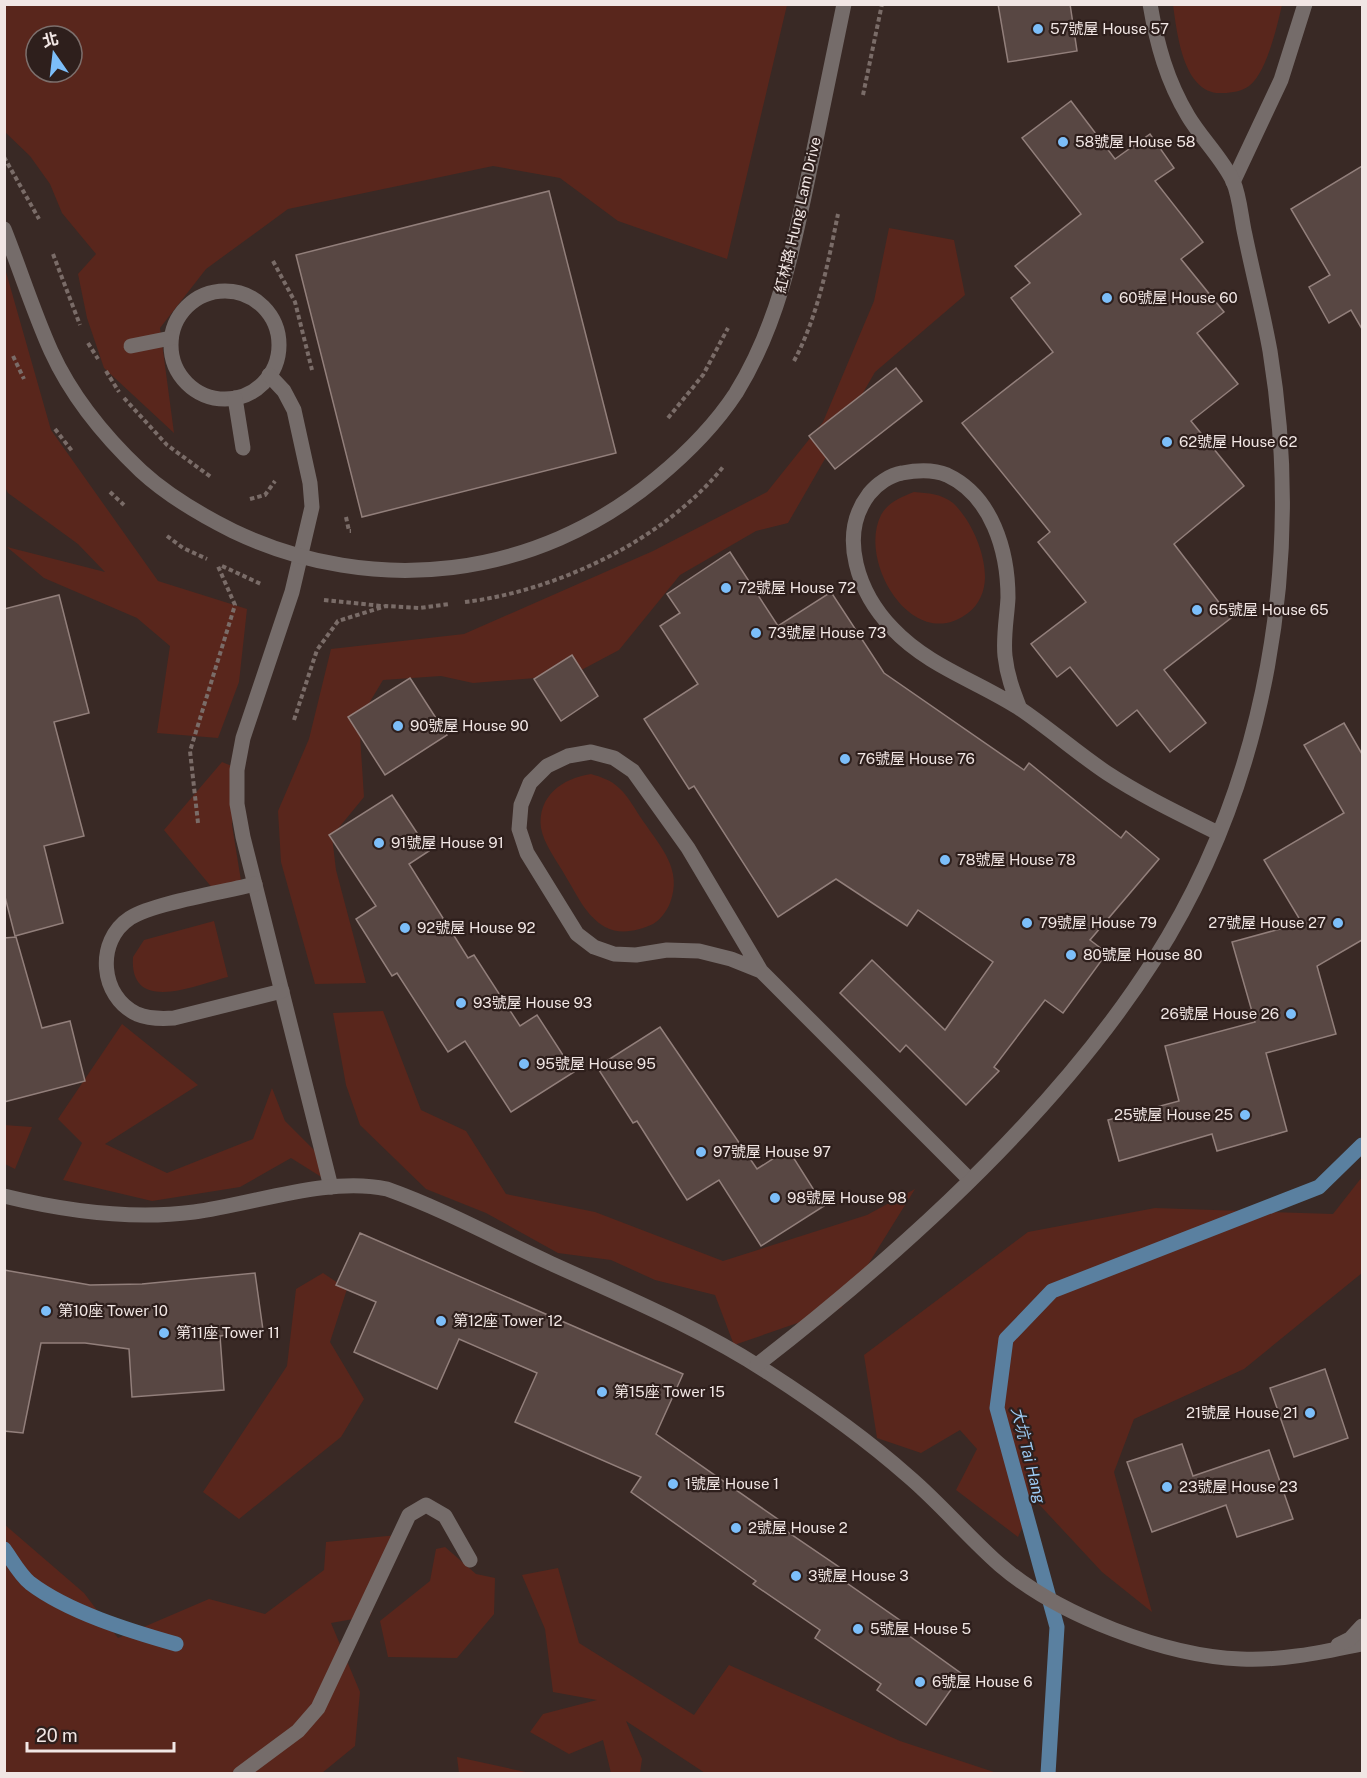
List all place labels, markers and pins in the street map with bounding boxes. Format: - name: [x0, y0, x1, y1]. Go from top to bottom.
- place label: 57號屋 House 57: [1050, 20, 1169, 37]
- marker: 57號屋 House 57: [1031, 22, 1045, 36]
- place label: 58號屋 House 58: [1075, 133, 1195, 150]
- marker: 58號屋 House 58: [1056, 135, 1070, 149]
- place label: 60號屋 House 60: [1119, 289, 1238, 306]
- marker: 60號屋 House 60: [1100, 291, 1114, 305]
- place label: 62號屋 House 62: [1179, 433, 1297, 450]
- marker: 62號屋 House 62: [1160, 435, 1174, 449]
- place label: 72號屋 House 72: [738, 579, 856, 596]
- marker: 72號屋 House 72: [719, 581, 733, 595]
- place label: 65號屋 House 65: [1209, 601, 1329, 618]
- marker: 65號屋 House 65: [1190, 603, 1204, 617]
- place label: 73號屋 House 73: [768, 624, 886, 641]
- marker: 73號屋 House 73: [749, 626, 763, 640]
- place label: 90號屋 House 90: [410, 717, 529, 734]
- marker: 90號屋 House 90: [391, 719, 405, 733]
- place label: 76號屋 House 76: [857, 750, 975, 767]
- marker: 76號屋 House 76: [838, 752, 852, 766]
- place label: 91號屋 House 91: [391, 834, 504, 851]
- marker: 91號屋 House 91: [372, 836, 386, 850]
- place label: 78號屋 House 78: [957, 851, 1076, 868]
- marker: 78號屋 House 78: [938, 853, 952, 867]
- place label: 79號屋 House 79: [1039, 914, 1157, 931]
- place label: 27號屋 House 27: [1208, 914, 1326, 931]
- marker: 79號屋 House 79: [1020, 916, 1034, 930]
- marker: 27號屋 House 27: [1331, 916, 1345, 930]
- place label: 92號屋 House 92: [417, 919, 536, 936]
- marker: 92號屋 House 92: [398, 921, 412, 935]
- place label: 80號屋 House 80: [1083, 946, 1202, 963]
- marker: 80號屋 House 80: [1064, 948, 1078, 962]
- place label: 93號屋 House 93: [473, 994, 592, 1011]
- marker: 93號屋 House 93: [454, 996, 468, 1010]
- place label: 26號屋 House 26: [1161, 1005, 1279, 1022]
- marker: 26號屋 House 26: [1284, 1007, 1298, 1021]
- place label: 95號屋 House 95: [536, 1055, 656, 1072]
- marker: 95號屋 House 95: [517, 1057, 531, 1071]
- place label: 25號屋 House 25: [1114, 1106, 1233, 1123]
- marker: 25號屋 House 25: [1238, 1108, 1252, 1122]
- place label: 97號屋 House 97: [713, 1143, 831, 1160]
- marker: 97號屋 House 97: [694, 1145, 708, 1159]
- place label: 98號屋 House 98: [787, 1189, 907, 1206]
- marker: 98號屋 House 98: [768, 1191, 782, 1205]
- place label: 第10座 Tower 10: [58, 1302, 168, 1319]
- marker: 第10座 Tower 10: [39, 1304, 53, 1318]
- place label: 第12座 Tower 12: [453, 1312, 563, 1329]
- marker: 第12座 Tower 12: [434, 1314, 448, 1328]
- place label: 第11座 Tower 11: [176, 1324, 280, 1341]
- marker: 第11座 Tower 11: [157, 1326, 171, 1340]
- place label: 第15座 Tower 15: [614, 1383, 725, 1400]
- marker: 第15座 Tower 15: [595, 1385, 609, 1399]
- place label: 21號屋 House 21: [1186, 1404, 1298, 1421]
- marker: 21號屋 House 21: [1303, 1406, 1317, 1420]
- place label: 1號屋 House 1: [685, 1475, 779, 1492]
- marker: 1號屋 House 1: [666, 1477, 680, 1491]
- place label: 23號屋 House 23: [1179, 1478, 1298, 1495]
- marker: 23號屋 House 23: [1160, 1480, 1174, 1494]
- place label: 2號屋 House 2: [748, 1519, 848, 1536]
- marker: 2號屋 House 2: [729, 1521, 743, 1535]
- place label: 3號屋 House 3: [808, 1567, 909, 1584]
- marker: 3號屋 House 3: [789, 1569, 803, 1583]
- place label: 5號屋 House 5: [870, 1620, 971, 1637]
- marker: 5號屋 House 5: [851, 1622, 865, 1636]
- place label: 6號屋 House 6: [932, 1673, 1033, 1690]
- marker: 6號屋 House 6: [913, 1675, 927, 1689]

